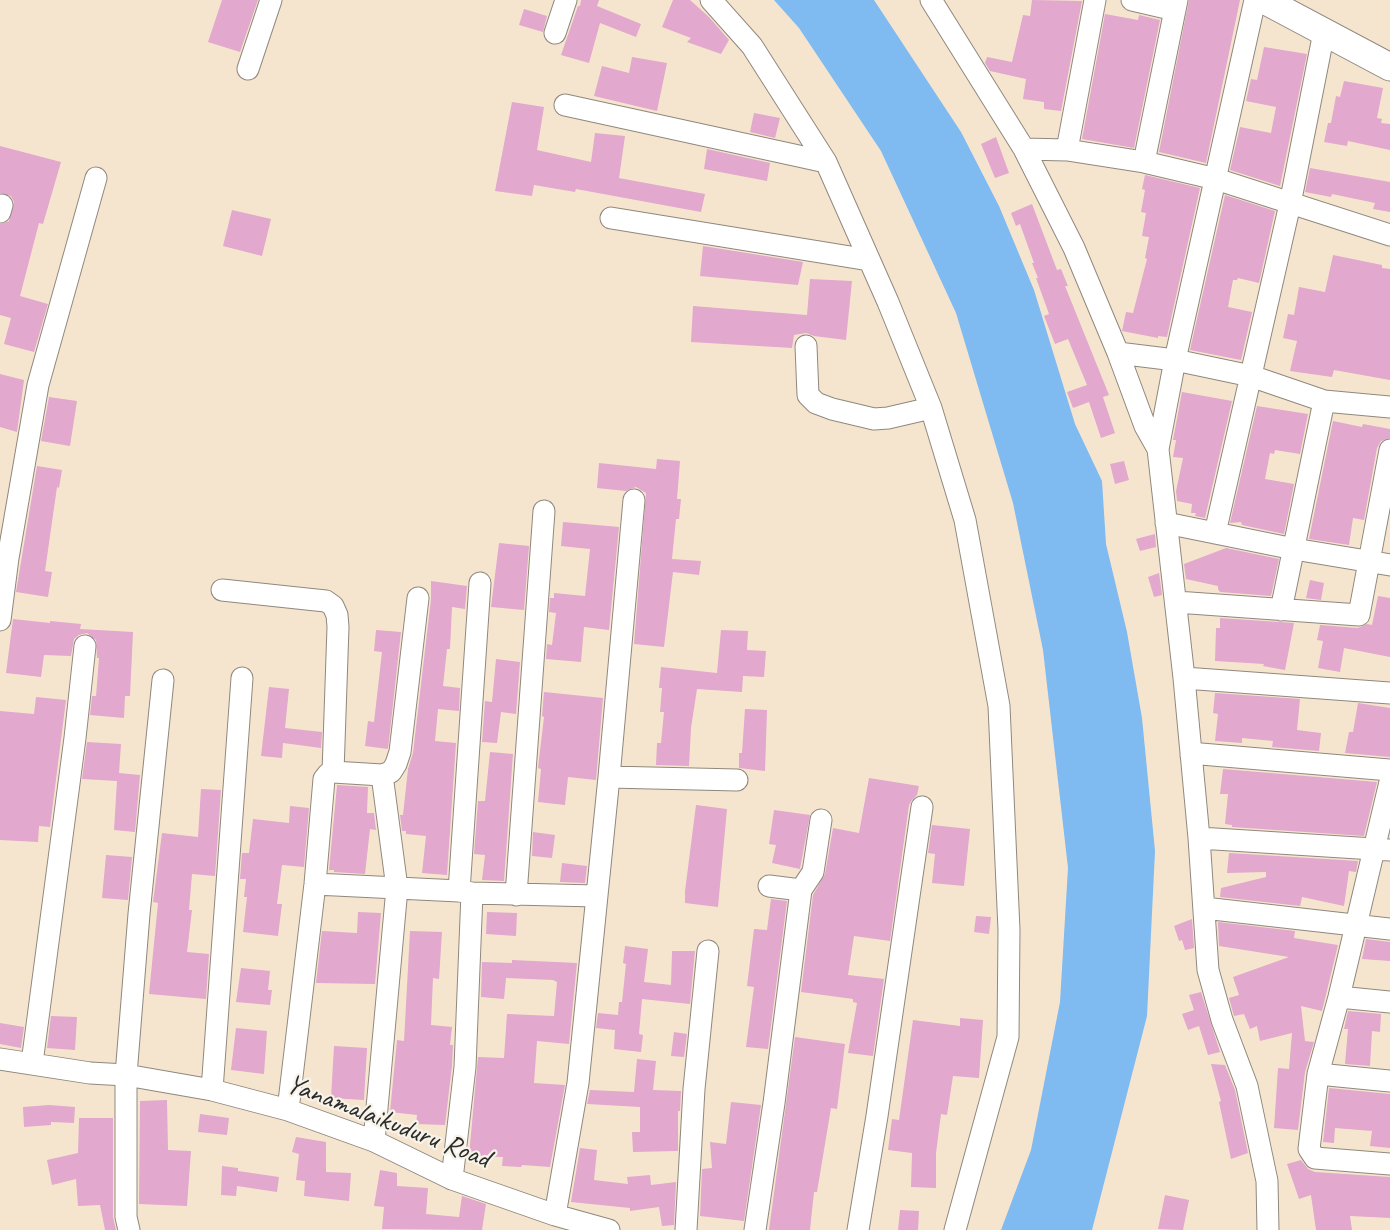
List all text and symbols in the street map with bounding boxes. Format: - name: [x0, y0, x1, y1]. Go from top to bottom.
- street label: Yanamalaikuduru Road: [282, 1068, 494, 1176]

